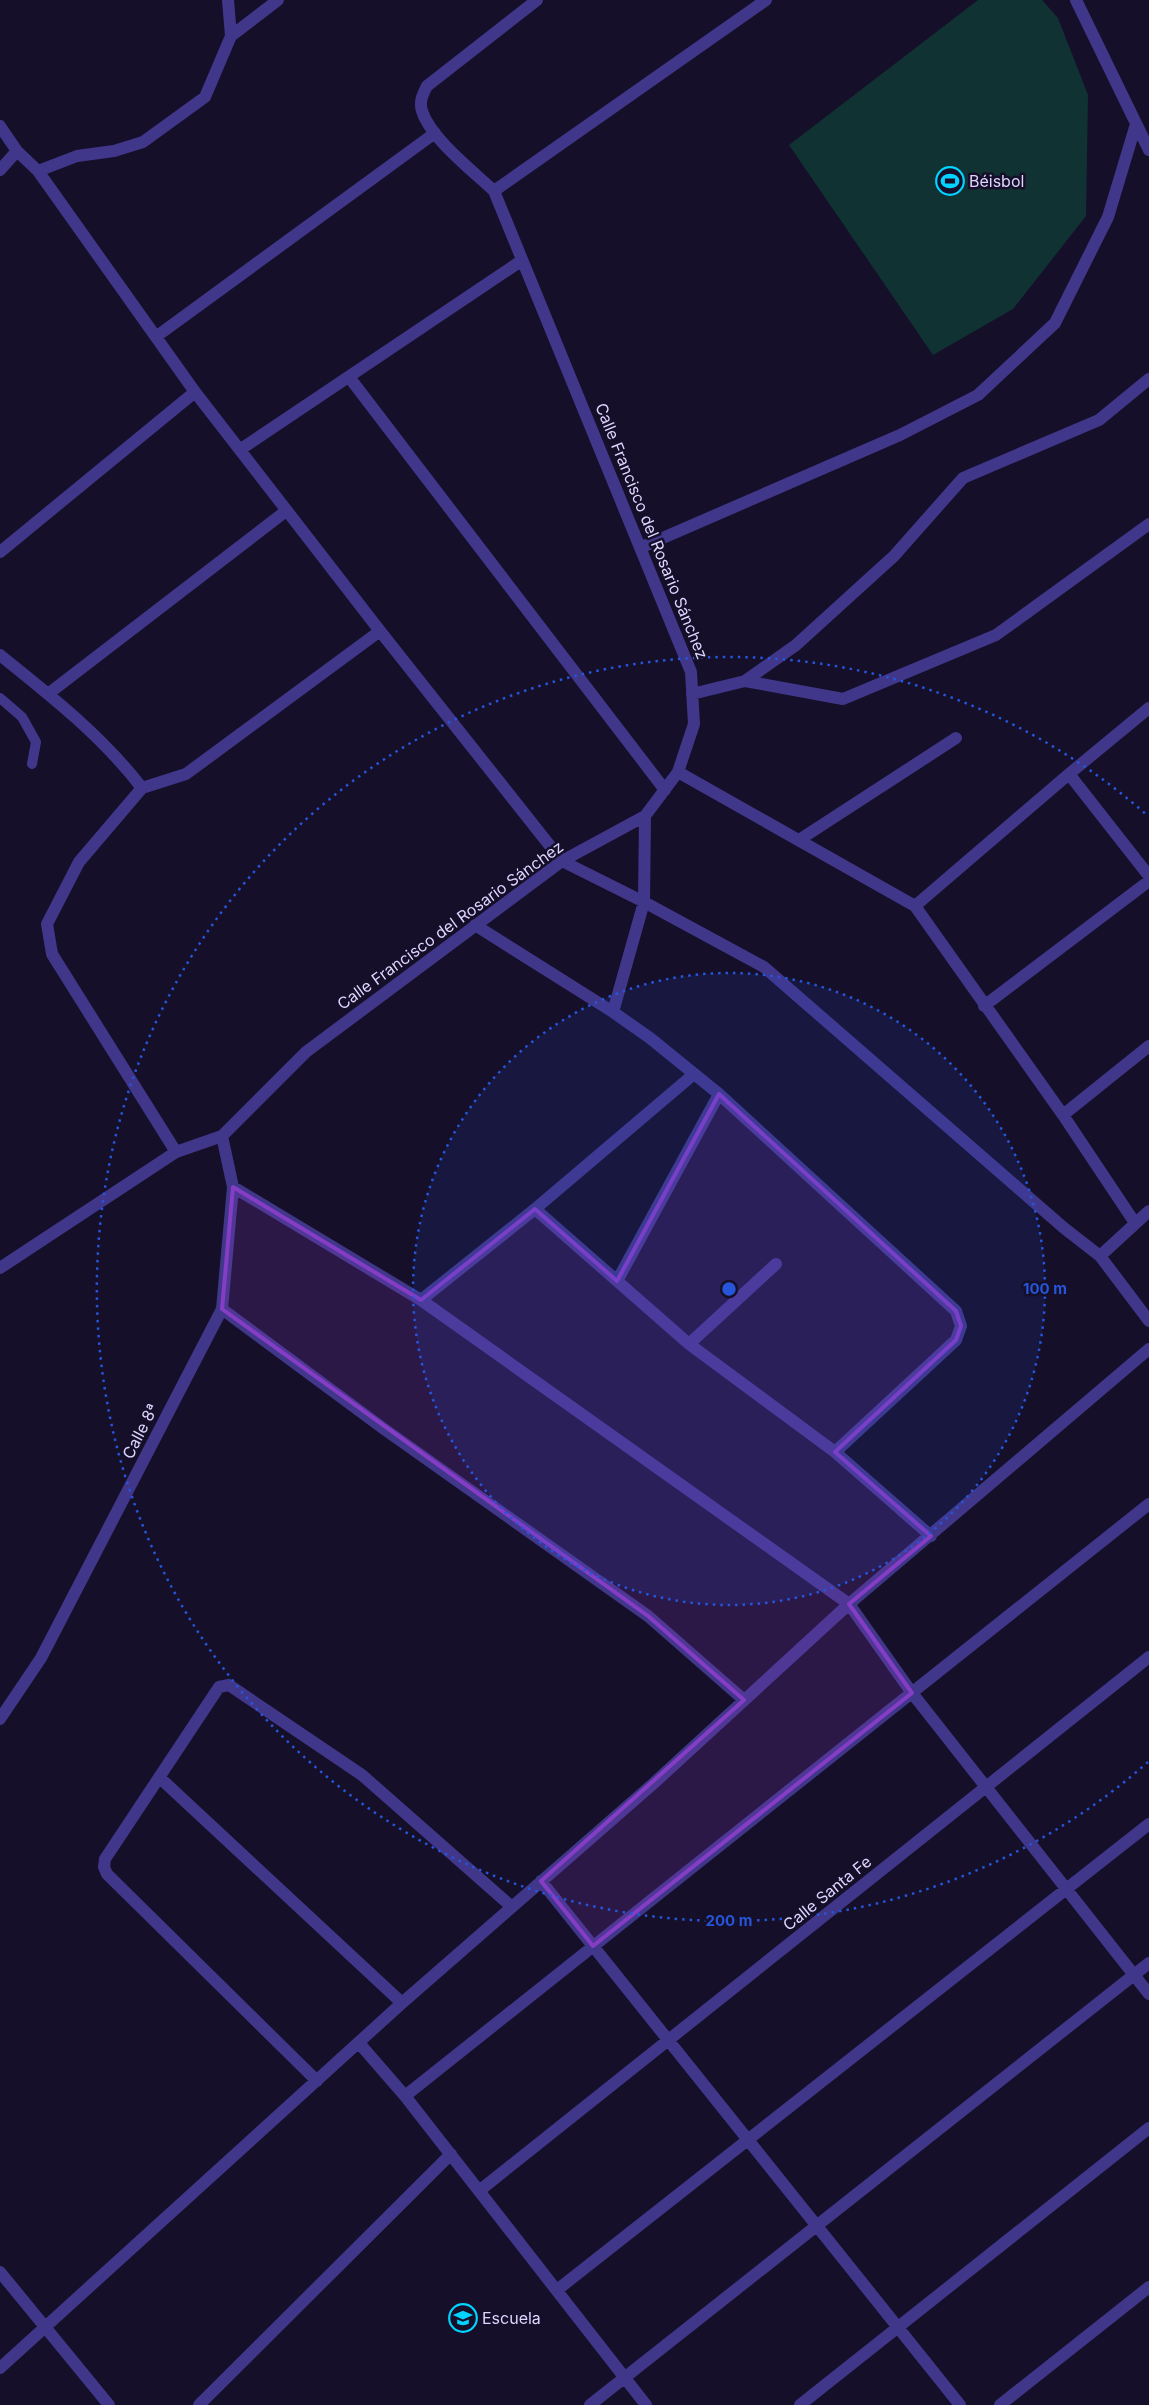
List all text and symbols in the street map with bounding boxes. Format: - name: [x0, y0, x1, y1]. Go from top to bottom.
- sports icon: Béisbol: [935, 166, 965, 196]
- place label: Béisbol: [969, 171, 1024, 191]
- street label: Calle Francisco del Rosario Sánchez: [591, 400, 713, 662]
- street label: Calle Francisco del Rosario Sánchez: [333, 836, 567, 1014]
- text: 100 m: [1023, 1279, 1067, 1298]
- centre of rings: [720, 1280, 738, 1298]
- street label: Calle 8ª: [118, 1400, 162, 1462]
- street label: Calle Santa Fe: [779, 1851, 875, 1935]
- text: 200 m: [706, 1911, 752, 1930]
- school or university icon: Escuela: [448, 2303, 478, 2333]
- place label: Escuela: [482, 2308, 541, 2328]

